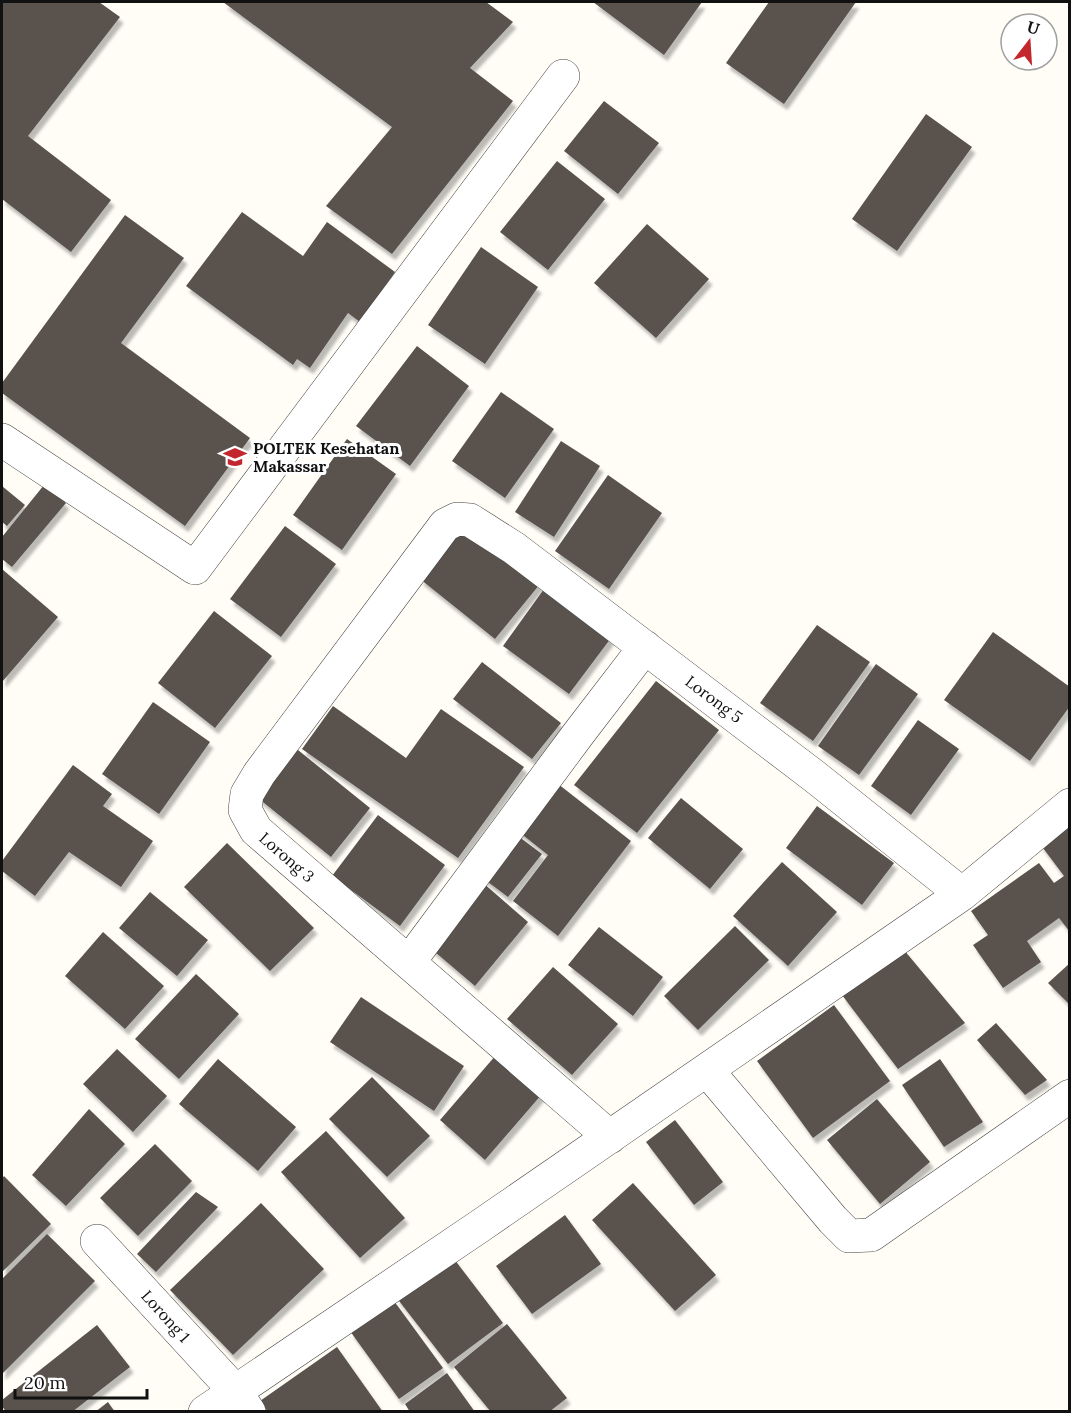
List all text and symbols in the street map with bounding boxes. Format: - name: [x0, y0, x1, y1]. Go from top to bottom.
- north arrow: [999, 12, 1059, 72]
- text: U: [1025, 16, 1042, 39]
- place label: POLTEK Kesehatan Makassar: [253, 438, 399, 476]
- school or university icon: POLTEK Kesehatan Makassar: [222, 444, 248, 470]
- street label: Lorong 5: [682, 671, 746, 727]
- street label: Lorong 3: [255, 828, 319, 886]
- street label: Lorong 1: [137, 1286, 195, 1346]
- scale bar: [15, 1362, 147, 1400]
- text: 20 m: [24, 1371, 66, 1394]

